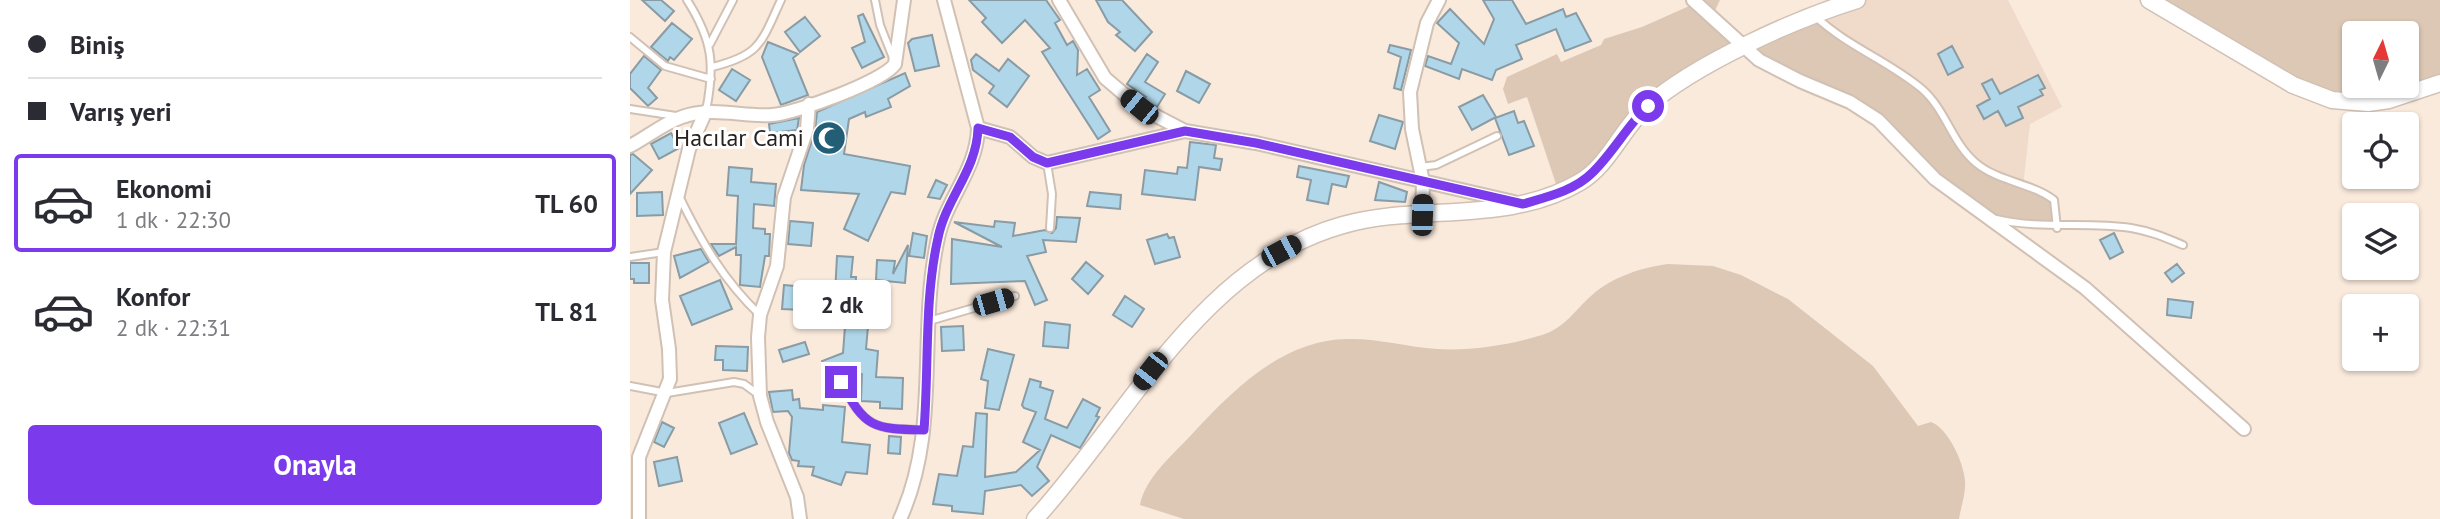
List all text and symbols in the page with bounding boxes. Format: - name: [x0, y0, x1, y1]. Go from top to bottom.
- north arrow: [2342, 21, 2418, 98]
- map controls: [2342, 21, 2419, 371]
- text: Biniş: [70, 28, 125, 61]
- car: [1117, 86, 1162, 128]
- route start: [1632, 90, 1664, 122]
- text: Varış yeri: [70, 95, 172, 128]
- button: locate: [2342, 112, 2419, 189]
- mosque icon: Hacılar Cami: [810, 119, 848, 157]
- place label: Hacılar Cami: [674, 122, 804, 153]
- icon: car: [32, 172, 95, 235]
- text: Ekonomi: [116, 172, 212, 205]
- text: TL 60: [535, 187, 598, 220]
- car: [1411, 194, 1434, 236]
- button: layers: [2342, 203, 2419, 280]
- text: 1 dk · 22:30: [116, 205, 231, 234]
- car: [1258, 232, 1305, 270]
- icon: car: [32, 280, 95, 343]
- text: Konfor: [116, 280, 190, 313]
- callout: 2 dk: [792, 280, 890, 330]
- car: [970, 286, 1017, 318]
- text: 2 dk: [821, 290, 863, 319]
- button: +: [2342, 294, 2419, 371]
- text: TL 81: [535, 295, 598, 328]
- text: 2 dk · 22:31: [116, 313, 231, 342]
- car: [1129, 348, 1172, 394]
- route end: [825, 366, 857, 398]
- button: Onayla: [28, 425, 602, 505]

